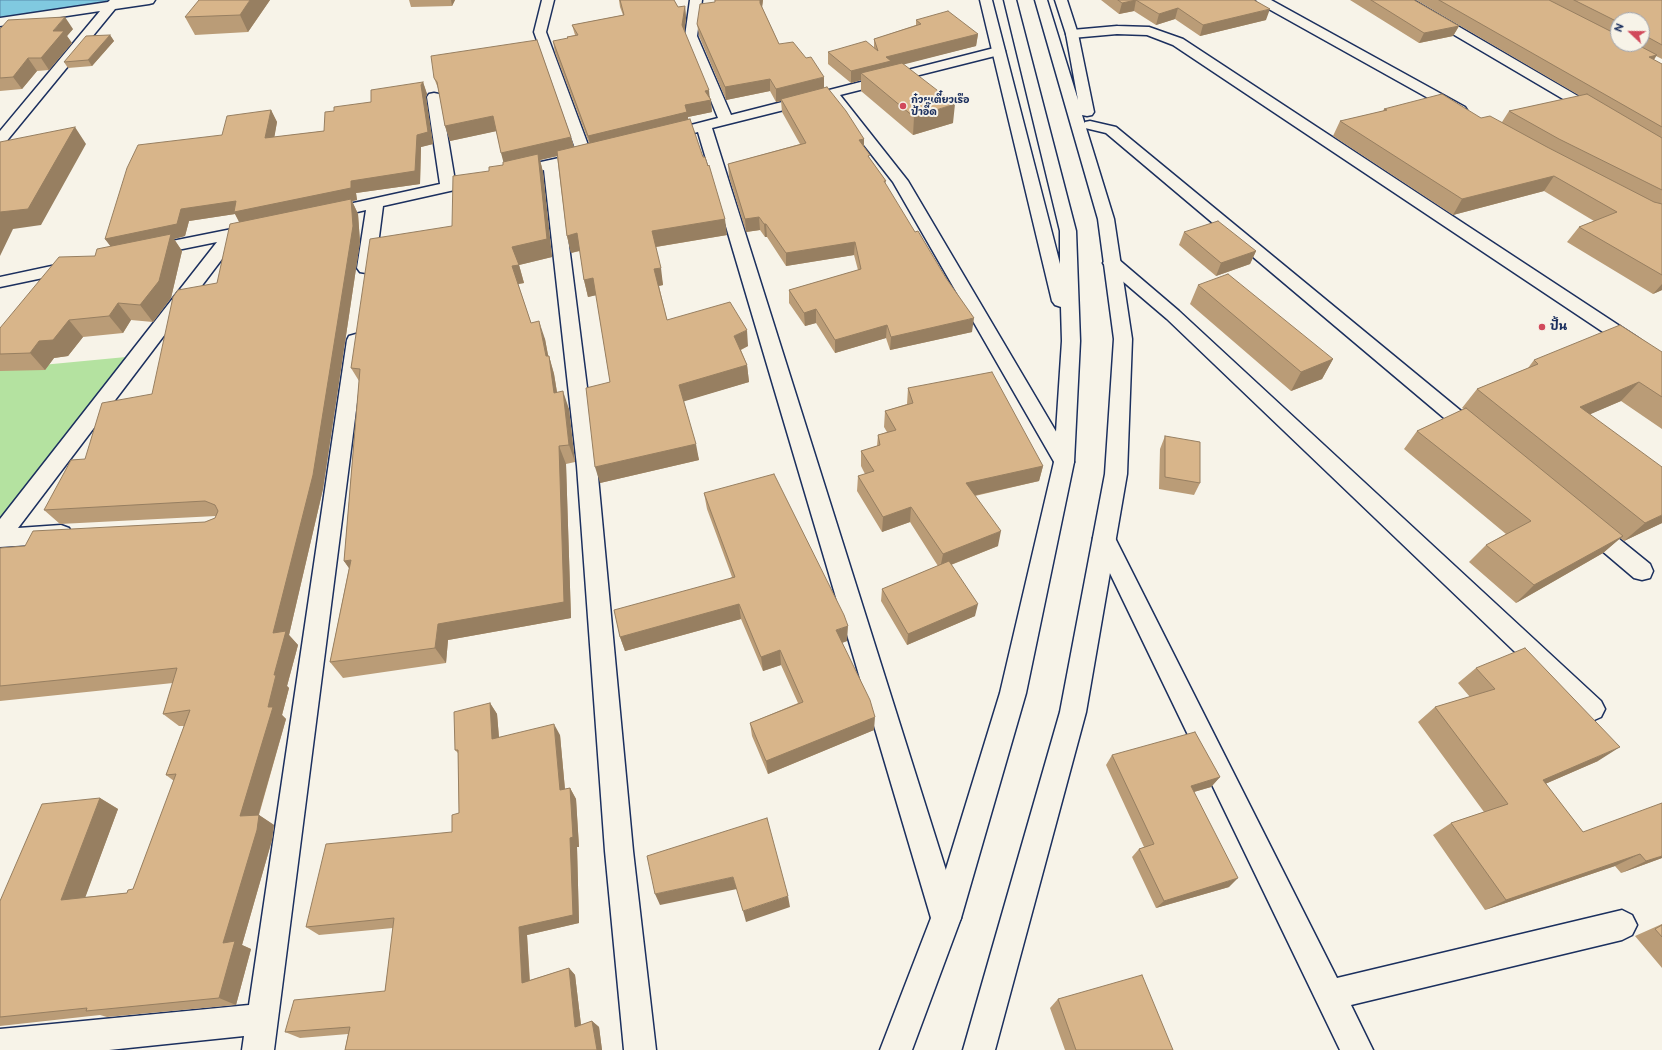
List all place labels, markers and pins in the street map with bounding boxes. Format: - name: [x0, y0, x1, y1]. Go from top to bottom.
- place label: ก๋วยเตี๋ยวเรือ ป้าอี๊ด: [911, 94, 970, 118]
- marker: ก๋วยเตี๋ยวเรือ ป้าอี๊ด: [898, 101, 908, 111]
- place label: ปั้น: [1550, 320, 1567, 334]
- marker: ปั้น: [1537, 322, 1547, 332]

